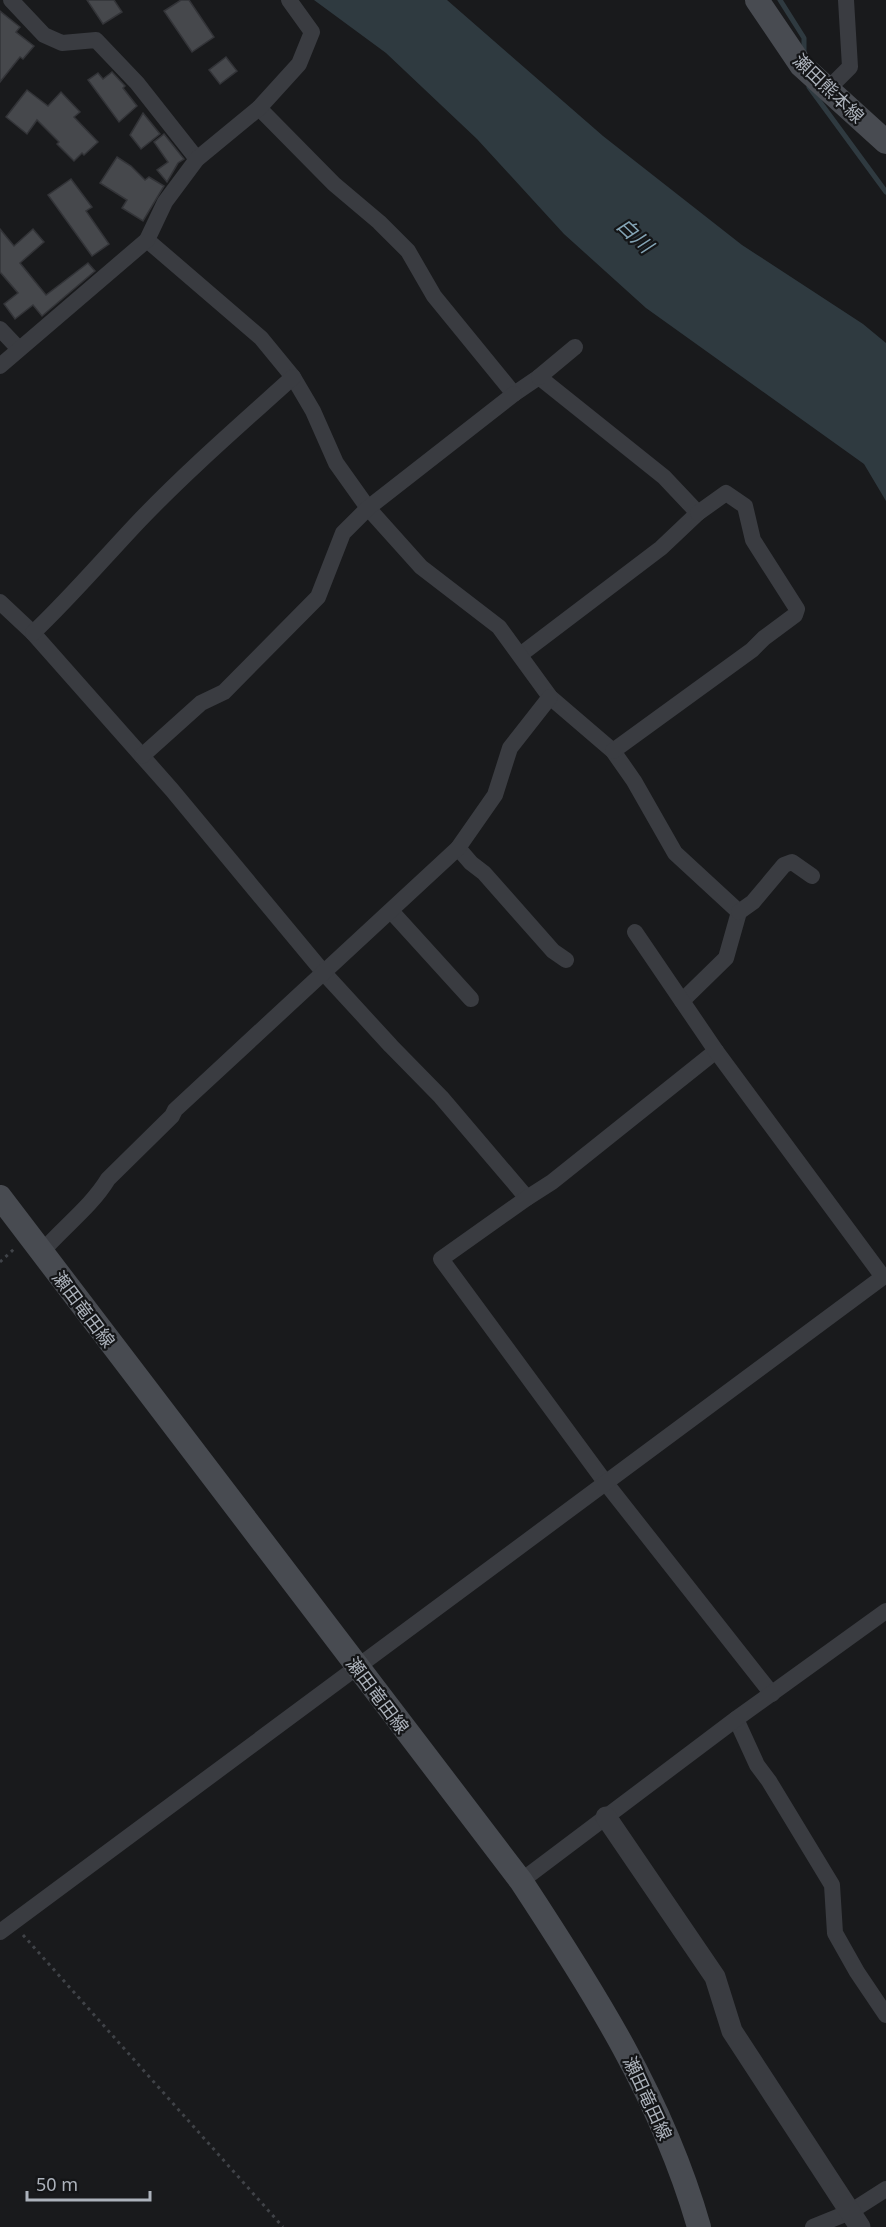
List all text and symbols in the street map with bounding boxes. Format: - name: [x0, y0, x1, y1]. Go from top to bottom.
- street label: 瀬田熊本線: [788, 48, 870, 128]
- water label: 白川: [611, 211, 660, 260]
- street label: 瀬田竜田線: [47, 1266, 121, 1352]
- street label: 瀬田竜田線: [341, 1652, 415, 1738]
- street label: 瀬田竜田線: [618, 2052, 678, 2144]
- scale bar: [27, 2164, 150, 2202]
- text: 50 m: [36, 2172, 78, 2196]

